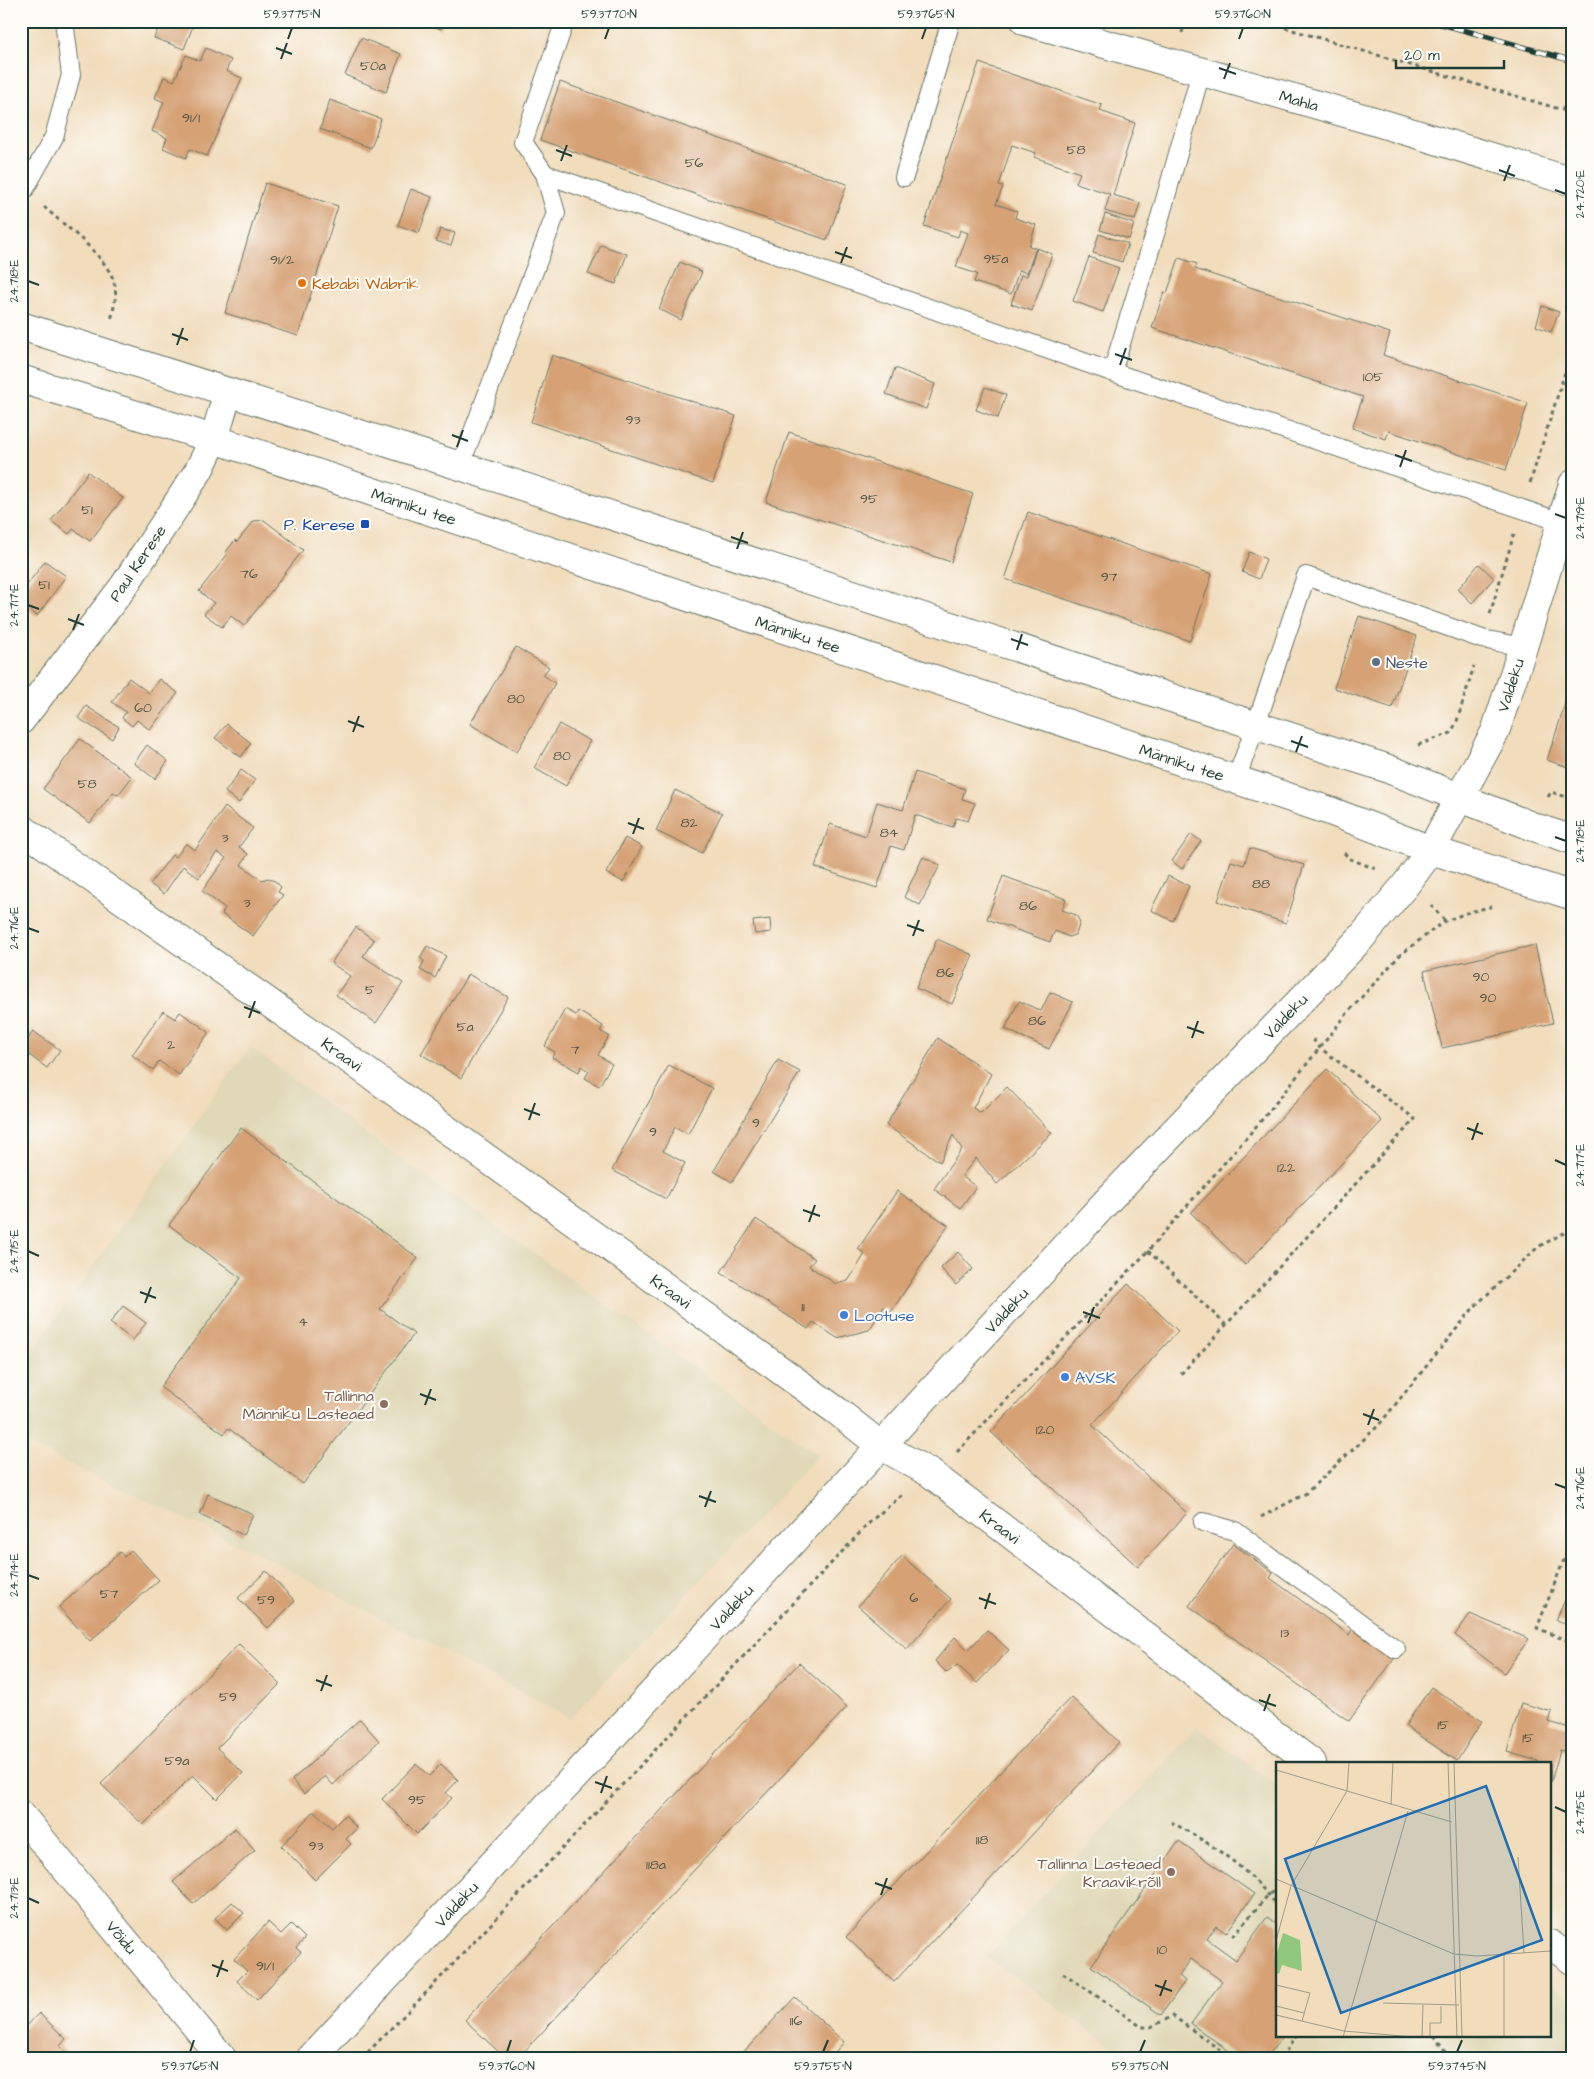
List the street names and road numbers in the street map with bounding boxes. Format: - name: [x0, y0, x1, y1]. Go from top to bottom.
- street label: Mahla: [1276, 85, 1321, 117]
- street label: Männiku tee: [368, 483, 459, 531]
- street label: Paul Kerese: [104, 521, 172, 606]
- street label: Männiku tee: [752, 611, 843, 659]
- street label: Valdeku: [1492, 656, 1530, 715]
- street label: Männiku tee: [1136, 739, 1227, 787]
- street label: Valdeku: [1259, 989, 1313, 1044]
- street label: Kraavi: [316, 1033, 367, 1077]
- street label: Kraavi: [646, 1270, 696, 1314]
- street label: Valdeku: [980, 1283, 1034, 1338]
- street label: Kraavi: [975, 1504, 1025, 1550]
- street label: Valdeku: [705, 1580, 759, 1635]
- street label: Valdeku: [430, 1877, 484, 1932]
- street label: Võidu: [101, 1916, 142, 1959]

